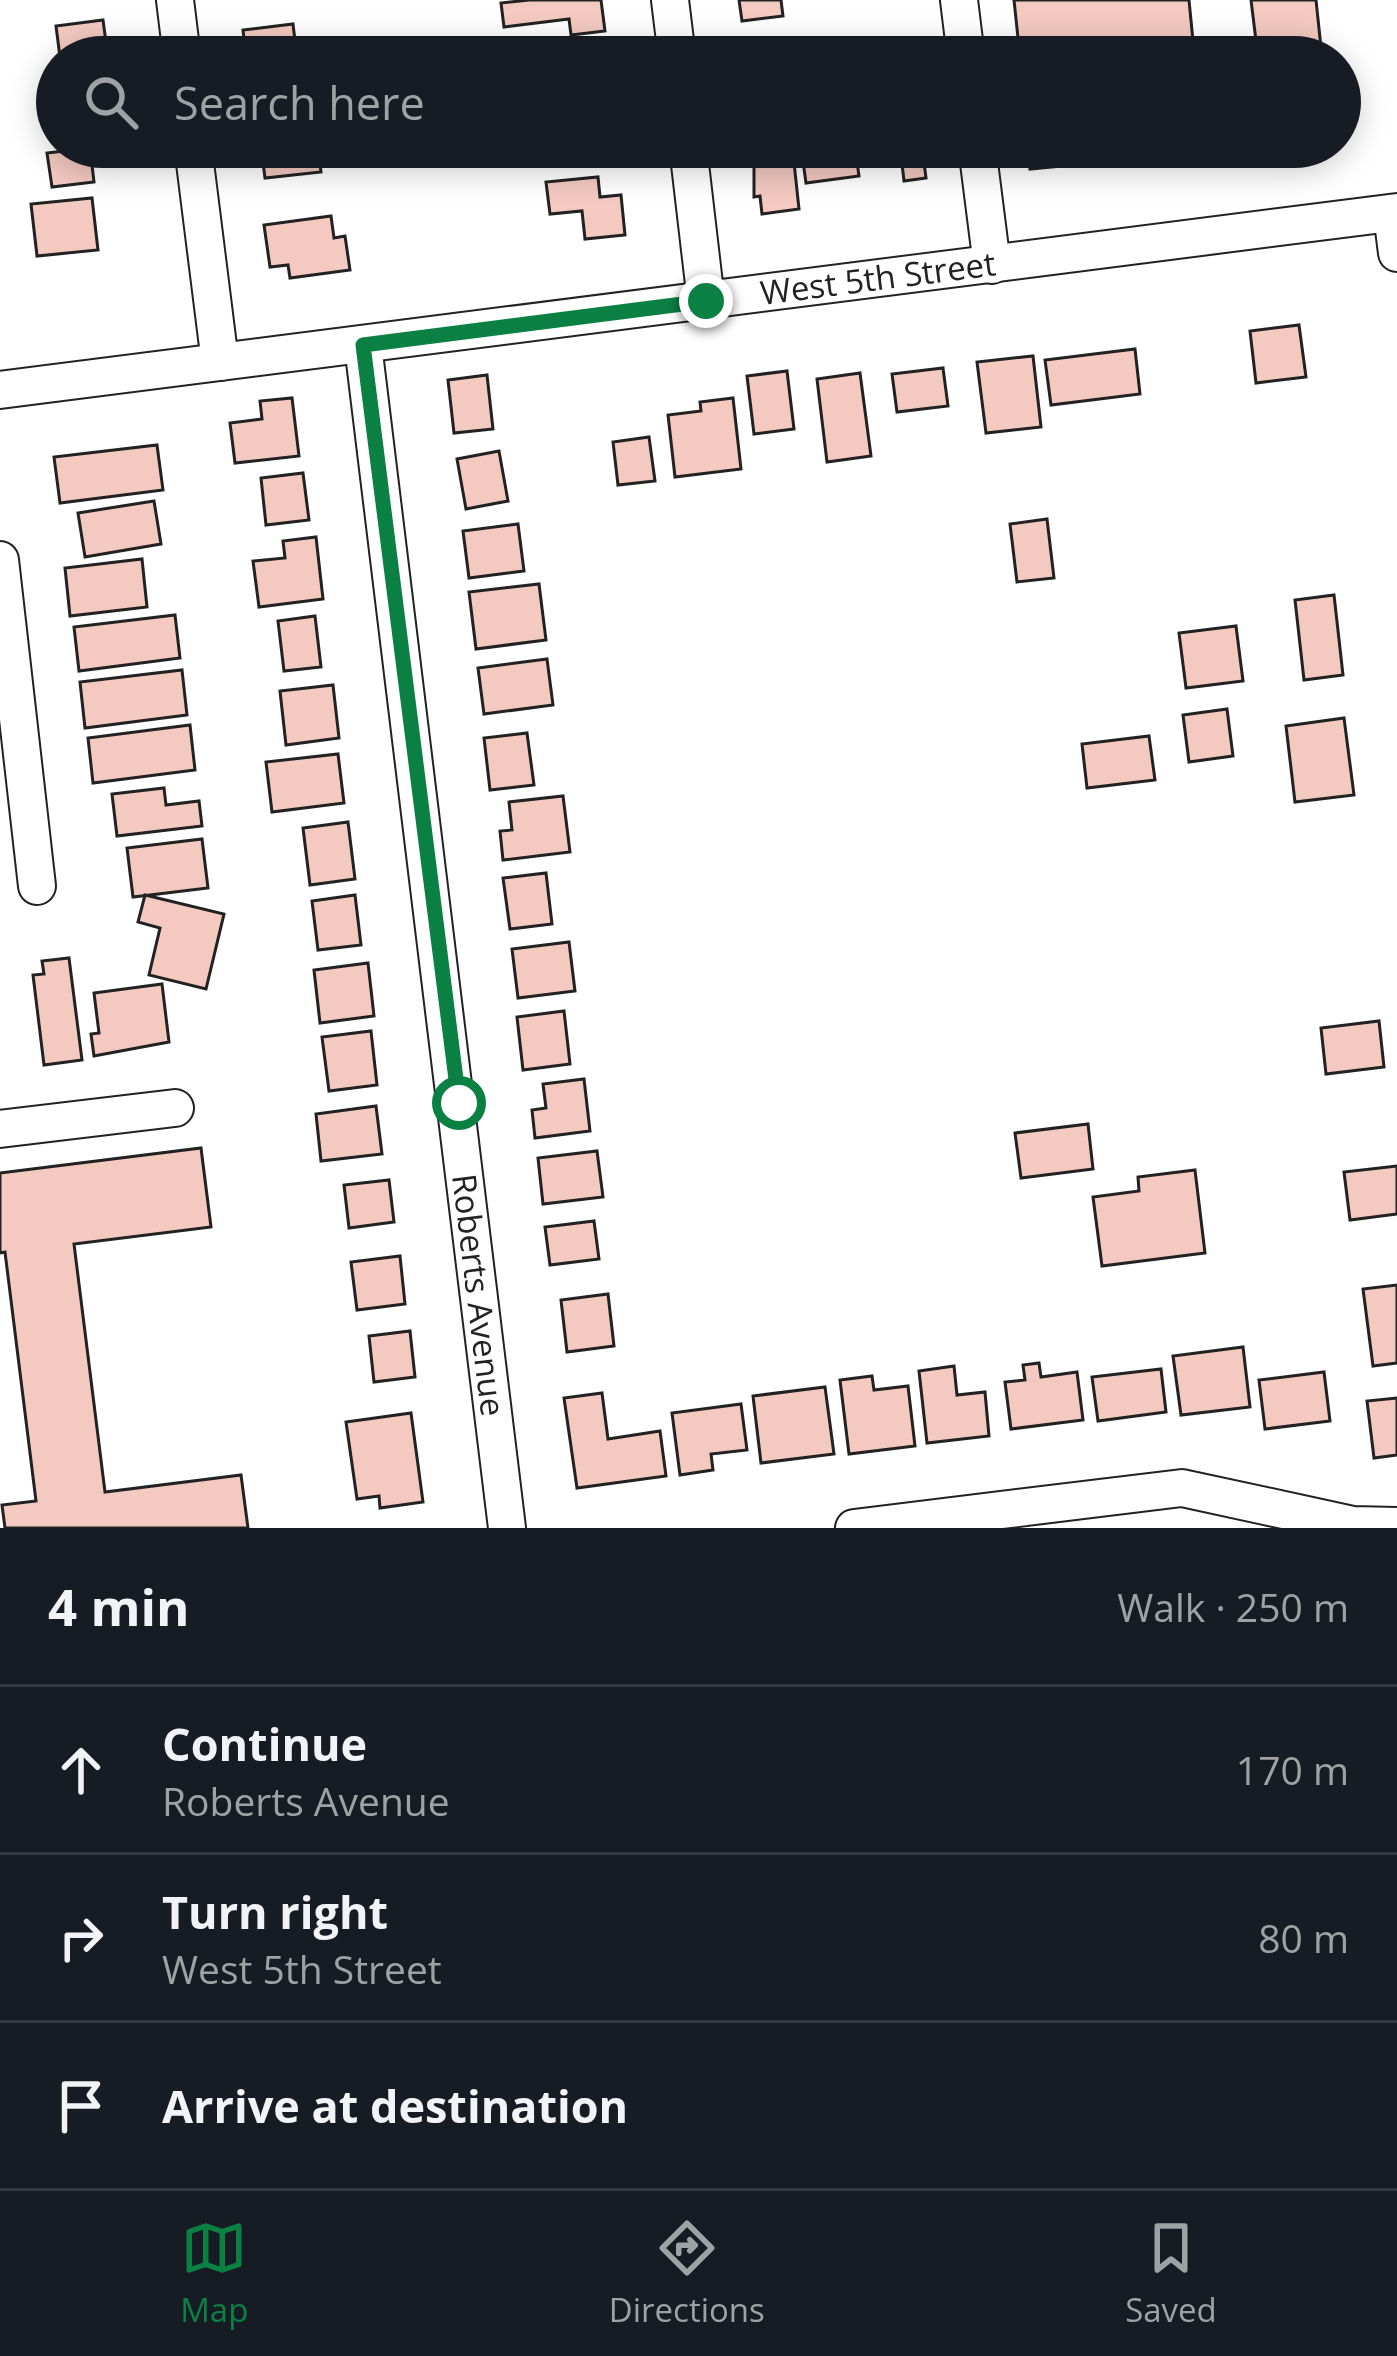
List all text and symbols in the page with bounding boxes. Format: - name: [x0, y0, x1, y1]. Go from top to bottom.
- search box: [36, 36, 1361, 168]
- icon: search: [78, 69, 144, 135]
- text: Search here: [174, 72, 425, 133]
- street label: West 5th Street: [758, 240, 998, 315]
- route end: [679, 274, 733, 328]
- route start: [432, 1076, 486, 1130]
- street label: Roberts Avenue: [442, 1171, 516, 1418]
- text: 4 min: [48, 1571, 190, 1641]
- text: Walk · 250 m: [1117, 1580, 1349, 1633]
- text: Continue: [162, 1713, 367, 1774]
- icon: ahead: [48, 1737, 114, 1803]
- text: 170 m: [1236, 1743, 1349, 1796]
- text: Roberts Avenue: [162, 1774, 450, 1827]
- text: Turn right: [162, 1881, 388, 1942]
- icon: right: [48, 1905, 114, 1971]
- text: 80 m: [1258, 1911, 1349, 1964]
- text: West 5th Street: [162, 1942, 442, 1995]
- icon: arrive: [48, 2073, 114, 2139]
- text: Arrive at destination: [162, 2075, 628, 2136]
- tab: Map: [180, 2215, 248, 2332]
- tab: Directions: [609, 2215, 765, 2332]
- tab: Saved: [1125, 2215, 1217, 2332]

